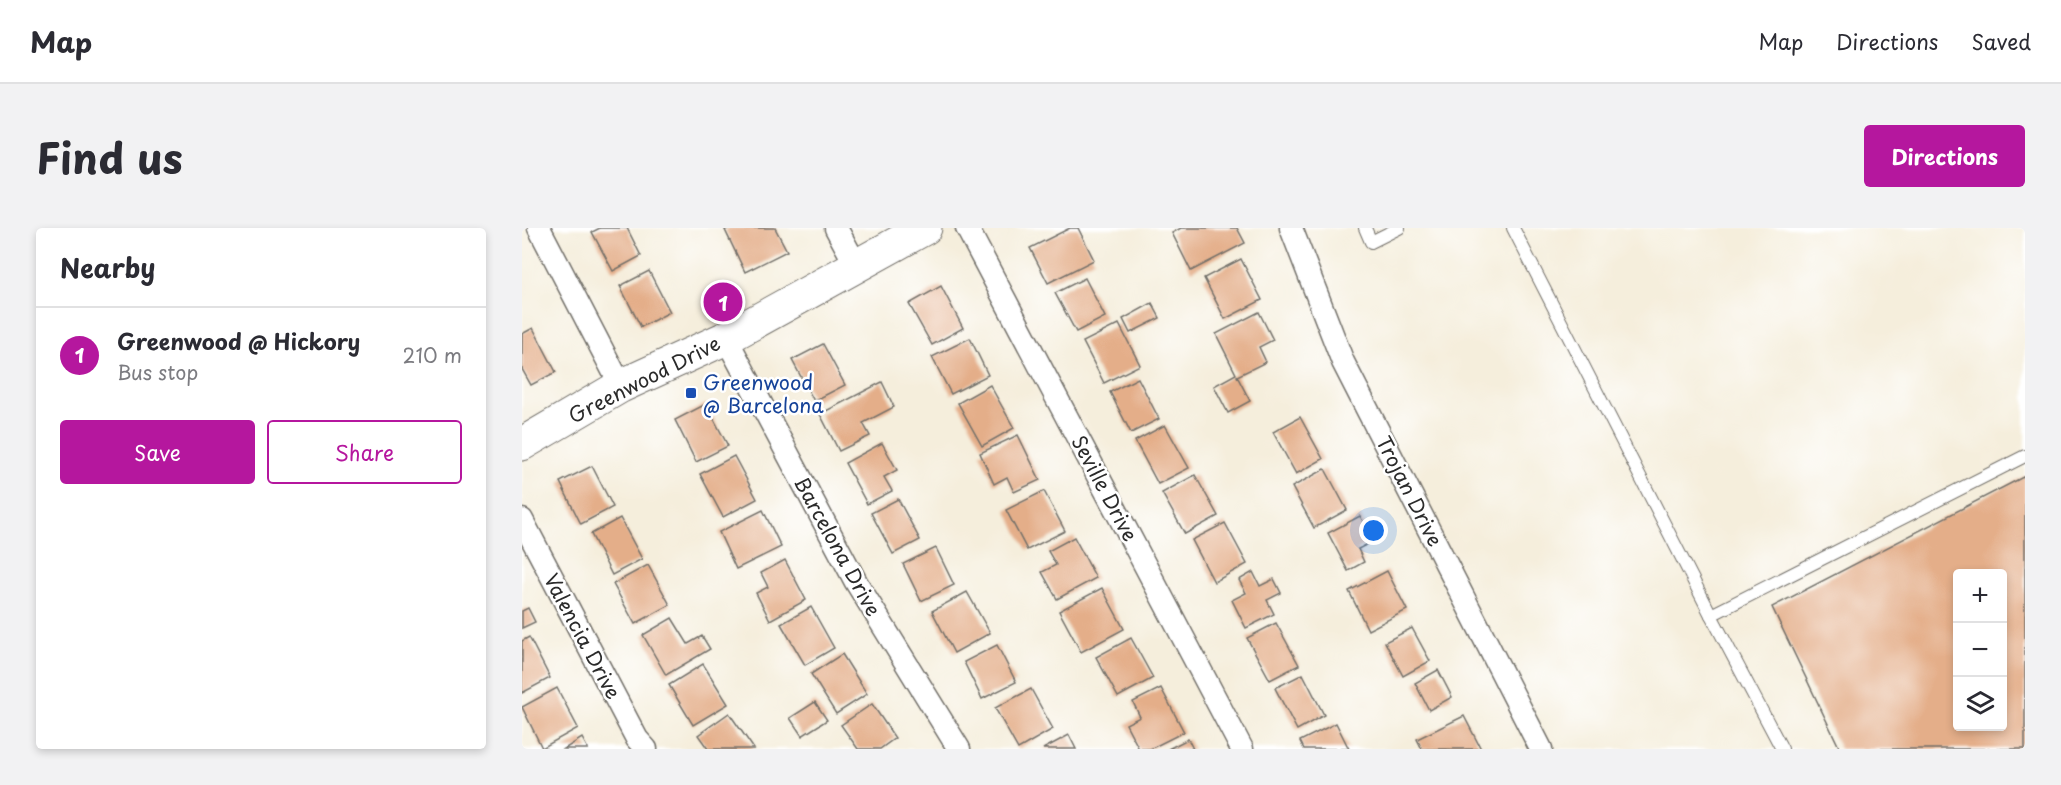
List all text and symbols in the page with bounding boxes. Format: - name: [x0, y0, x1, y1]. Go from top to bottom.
- text: Map: [30, 20, 92, 63]
- text: Map: [1758, 25, 1803, 57]
- text: Directions: [1836, 25, 1938, 57]
- text: Saved: [1971, 25, 2031, 57]
- text: Find us: [36, 125, 183, 188]
- button: Directions: [1864, 125, 2025, 187]
- text: Nearby: [60, 248, 155, 287]
- pin: 1: [704, 280, 742, 325]
- text: Greenwood @ Hickory: [117, 324, 360, 357]
- street label: Greenwood Drive: [563, 328, 725, 430]
- text: 1: [75, 340, 84, 370]
- text: 210 m: [403, 340, 462, 370]
- text: Bus stop: [117, 357, 198, 387]
- place label: Greenwood @ Barcelona: [703, 367, 824, 420]
- marker: Greenwood @ Barcelona: [684, 386, 698, 400]
- button: Save: [60, 420, 255, 484]
- button: Share: [267, 420, 462, 484]
- street label: Seville Drive: [1064, 430, 1146, 546]
- street label: Trojan Drive: [1369, 431, 1451, 551]
- street label: Barcelona Drive: [787, 471, 889, 621]
- your location: [1359, 516, 1388, 545]
- street label: Valencia Drive: [537, 568, 629, 704]
- map controls: [1953, 569, 2007, 731]
- button: +: [1953, 569, 2007, 623]
- button: −: [1953, 623, 2007, 677]
- button: layers: [1953, 677, 2007, 731]

